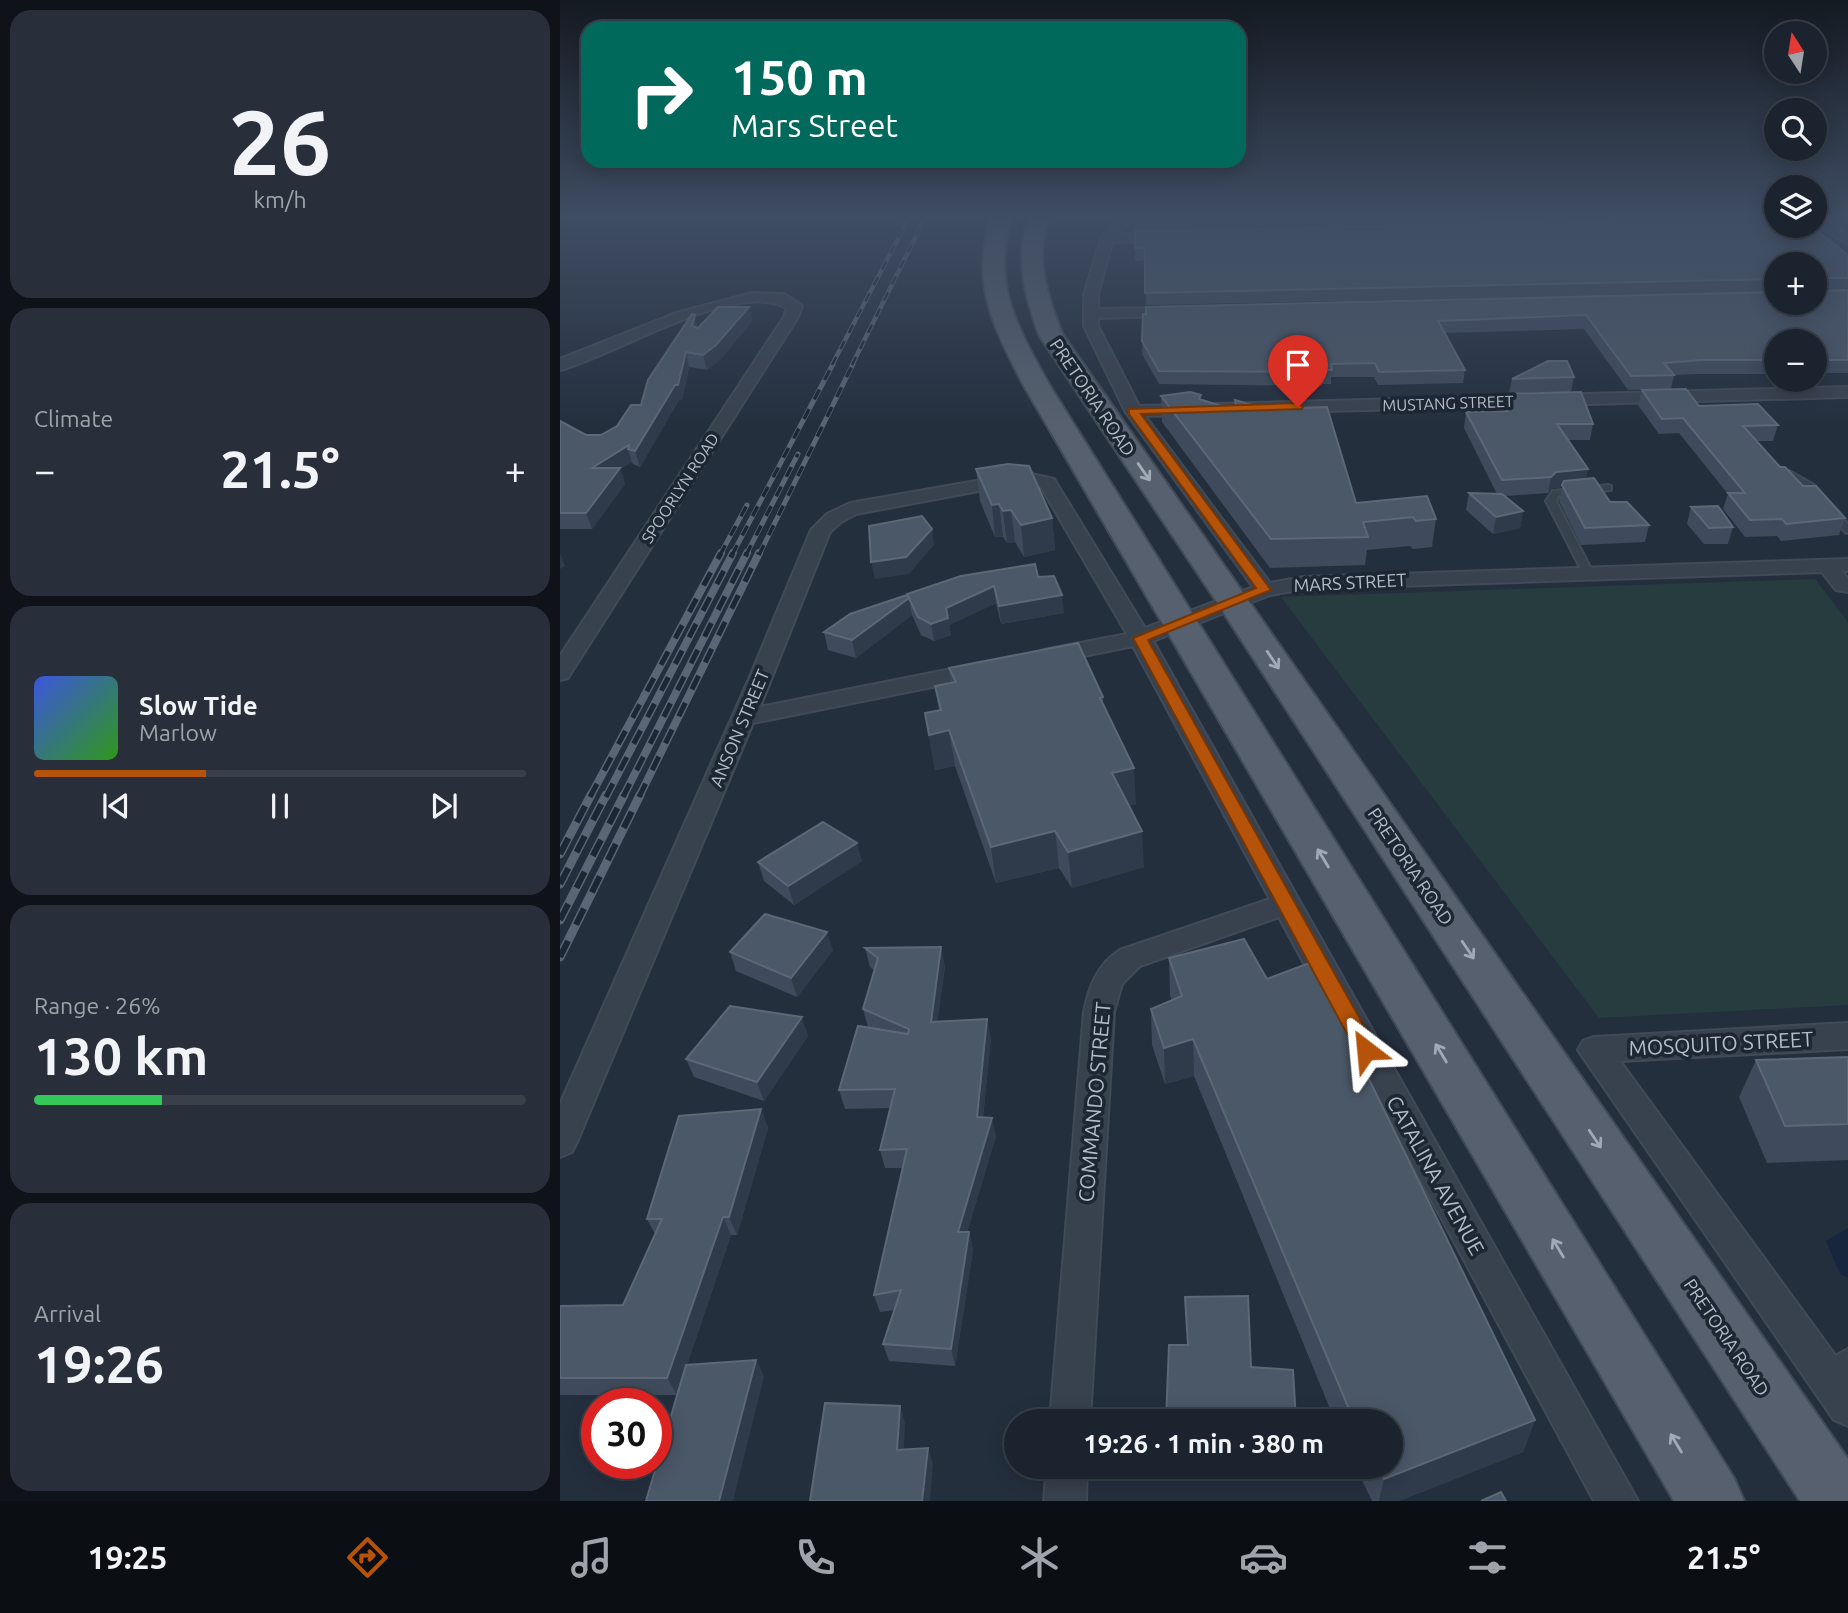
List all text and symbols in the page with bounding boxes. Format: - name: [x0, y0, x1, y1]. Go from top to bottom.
- north arrow: [1764, 21, 1827, 84]
- map controls: [1764, 21, 1827, 392]
- icon: right: [616, 49, 707, 140]
- text: 150 m: [731, 49, 868, 104]
- text: 26: [229, 90, 331, 192]
- button: search: [1764, 98, 1827, 161]
- text: Mars Street: [731, 107, 898, 143]
- button: layers: [1764, 175, 1827, 238]
- text: km/h: [253, 187, 307, 212]
- button: +: [1764, 252, 1827, 315]
- button: −: [1764, 329, 1827, 392]
- street label: PRETORIA ROAD: [1046, 335, 1140, 459]
- pin: [1268, 335, 1328, 407]
- icon: arrive: [1279, 346, 1317, 384]
- street label: MUSTANG STREET: [1382, 392, 1514, 414]
- text: Climate: [34, 406, 113, 431]
- street label: SPOORLYN ROAD: [638, 430, 722, 546]
- text: 21.5°: [220, 440, 340, 498]
- text: −: [34, 449, 55, 491]
- text: +: [505, 449, 526, 491]
- one-way arrow: [1137, 462, 1151, 481]
- street label: MARS STREET: [1293, 569, 1407, 595]
- one-way arrow: [1265, 650, 1280, 669]
- street label: ANSON STREET: [705, 666, 773, 790]
- text: Slow Tide: [139, 691, 258, 720]
- text: Marlow: [139, 720, 217, 745]
- icon: previous: [97, 787, 135, 825]
- icon: pause: [261, 787, 299, 825]
- icon: next: [425, 787, 463, 825]
- street label: PRETORIA ROAD: [1364, 804, 1458, 928]
- one-way arrow: [1316, 849, 1330, 869]
- one-way arrow: [1461, 940, 1475, 959]
- text: Range · 26%: [34, 993, 161, 1018]
- street label: COMMANDO STREET: [1073, 1001, 1115, 1203]
- position arrow: [1329, 1013, 1403, 1087]
- street label: MOSQUITO STREET: [1628, 1026, 1814, 1060]
- text: 130 km: [34, 1027, 208, 1085]
- one-way arrow: [1433, 1044, 1447, 1064]
- street label: CATALINA AVENUE: [1382, 1091, 1490, 1259]
- one-way arrow: [1587, 1129, 1602, 1148]
- one-way arrow: [1551, 1238, 1565, 1258]
- street label: PRETORIA ROAD: [1680, 1275, 1774, 1399]
- text: Arrival: [34, 1301, 101, 1326]
- text: 19:26: [34, 1335, 164, 1393]
- speed limit sign: 30: [581, 1388, 672, 1479]
- text: 19:26 · 1 min · 380 m: [1083, 1429, 1324, 1458]
- one-way arrow: [1669, 1433, 1683, 1453]
- icon: directions: [343, 1533, 392, 1582]
- icon: music: [567, 1533, 616, 1582]
- icon: phone: [791, 1533, 840, 1582]
- icon: climate: [1015, 1533, 1064, 1582]
- icon: car: [1239, 1533, 1288, 1582]
- icon: filters: [1463, 1533, 1512, 1582]
- text: 19:25: [88, 1539, 168, 1575]
- text: 21.5°: [1687, 1539, 1760, 1575]

